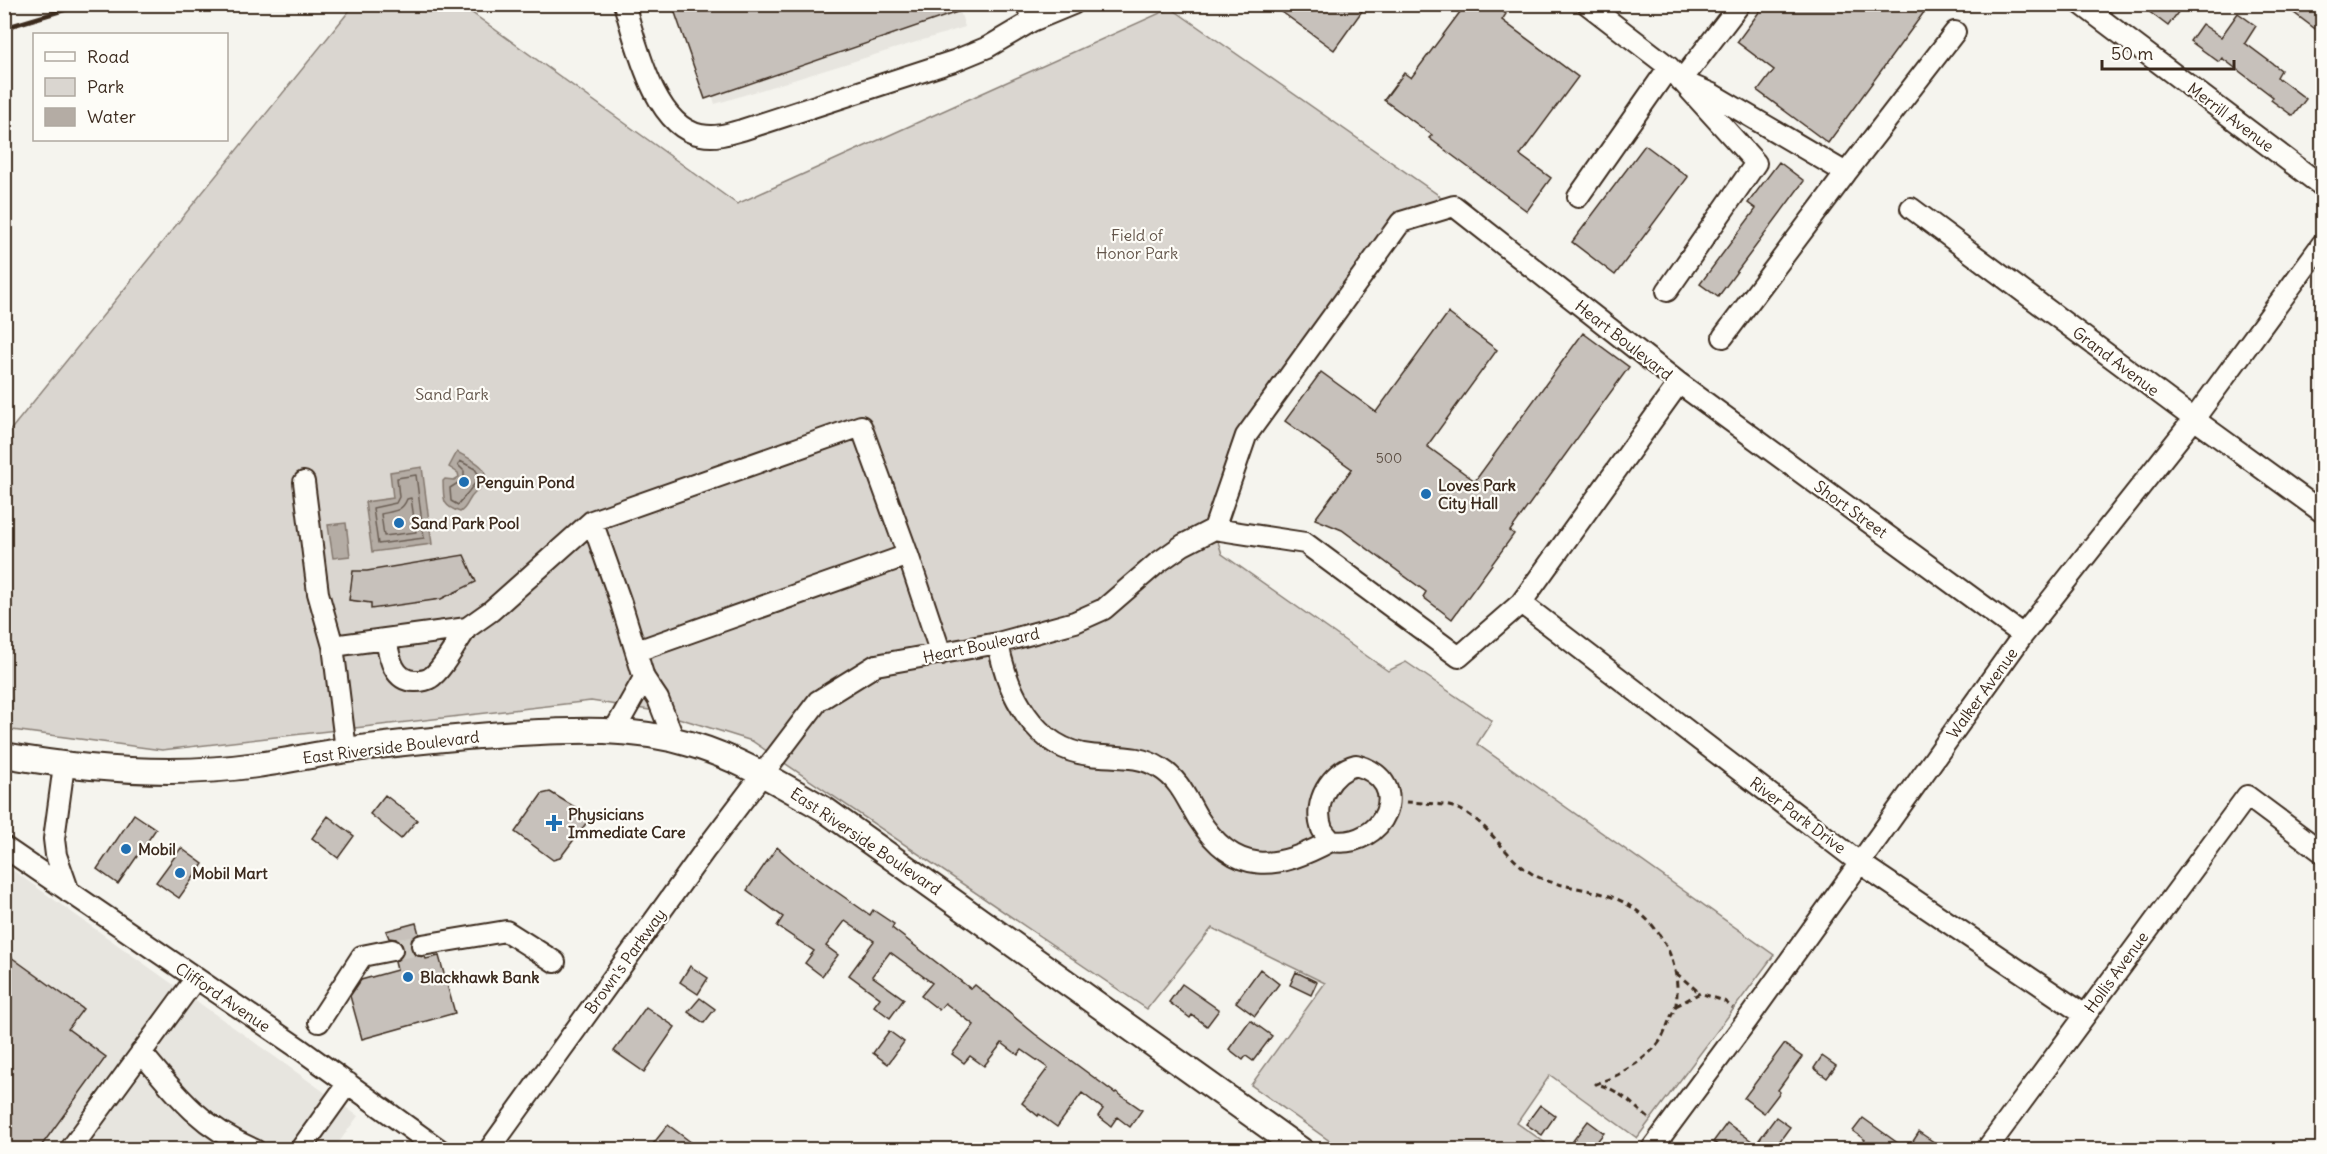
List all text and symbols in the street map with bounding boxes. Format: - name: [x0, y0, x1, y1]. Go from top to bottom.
- legend: [33, 33, 228, 141]
- scale bar: [2102, 33, 2234, 71]
- text: 50 m: [2111, 42, 2153, 65]
- text: Road: [87, 45, 130, 68]
- text: Park: [87, 75, 124, 98]
- street label: Merrill Avenue: [2184, 78, 2278, 156]
- text: Water: [87, 105, 137, 128]
- park label: Field of Honor Park: [1096, 225, 1178, 263]
- street label: Heart Boulevard: [1571, 296, 1677, 384]
- street label: Grand Avenue: [2069, 322, 2163, 400]
- park label: Sand Park: [415, 384, 489, 404]
- house number: 500: [1376, 449, 1402, 467]
- place label: Penguin Pond: [476, 472, 575, 493]
- marker: Penguin Pond: [457, 475, 471, 489]
- place label: Loves Park City Hall: [1438, 475, 1516, 514]
- street label: Short Street: [1811, 476, 1892, 543]
- marker: Loves Park City Hall: [1419, 487, 1433, 501]
- place label: Sand Park Pool: [411, 513, 519, 533]
- marker: Sand Park Pool: [392, 516, 406, 530]
- street label: Heart Boulevard: [921, 623, 1041, 667]
- street label: Walker Avenue: [1942, 644, 2022, 742]
- street label: East Riverside Boulevard: [302, 726, 480, 768]
- street label: River Park Drive: [1746, 772, 1850, 858]
- street label: East Riverside Boulevard: [787, 783, 945, 899]
- place label: Physicians Immediate Care: [568, 804, 686, 842]
- marker: Physicians Immediate Care: [545, 814, 563, 832]
- place label: Mobil: [138, 839, 176, 859]
- marker: Mobil: [119, 842, 133, 856]
- place label: Mobil Mart: [192, 863, 268, 883]
- marker: Mobil Mart: [173, 866, 187, 880]
- street label: Brown's Parkway: [580, 904, 670, 1018]
- street label: Hollis Avenue: [2080, 927, 2152, 1017]
- street label: Clifford Avenue: [172, 958, 274, 1036]
- place label: Blackhawk Bank: [420, 967, 539, 987]
- marker: Blackhawk Bank: [401, 970, 415, 984]

